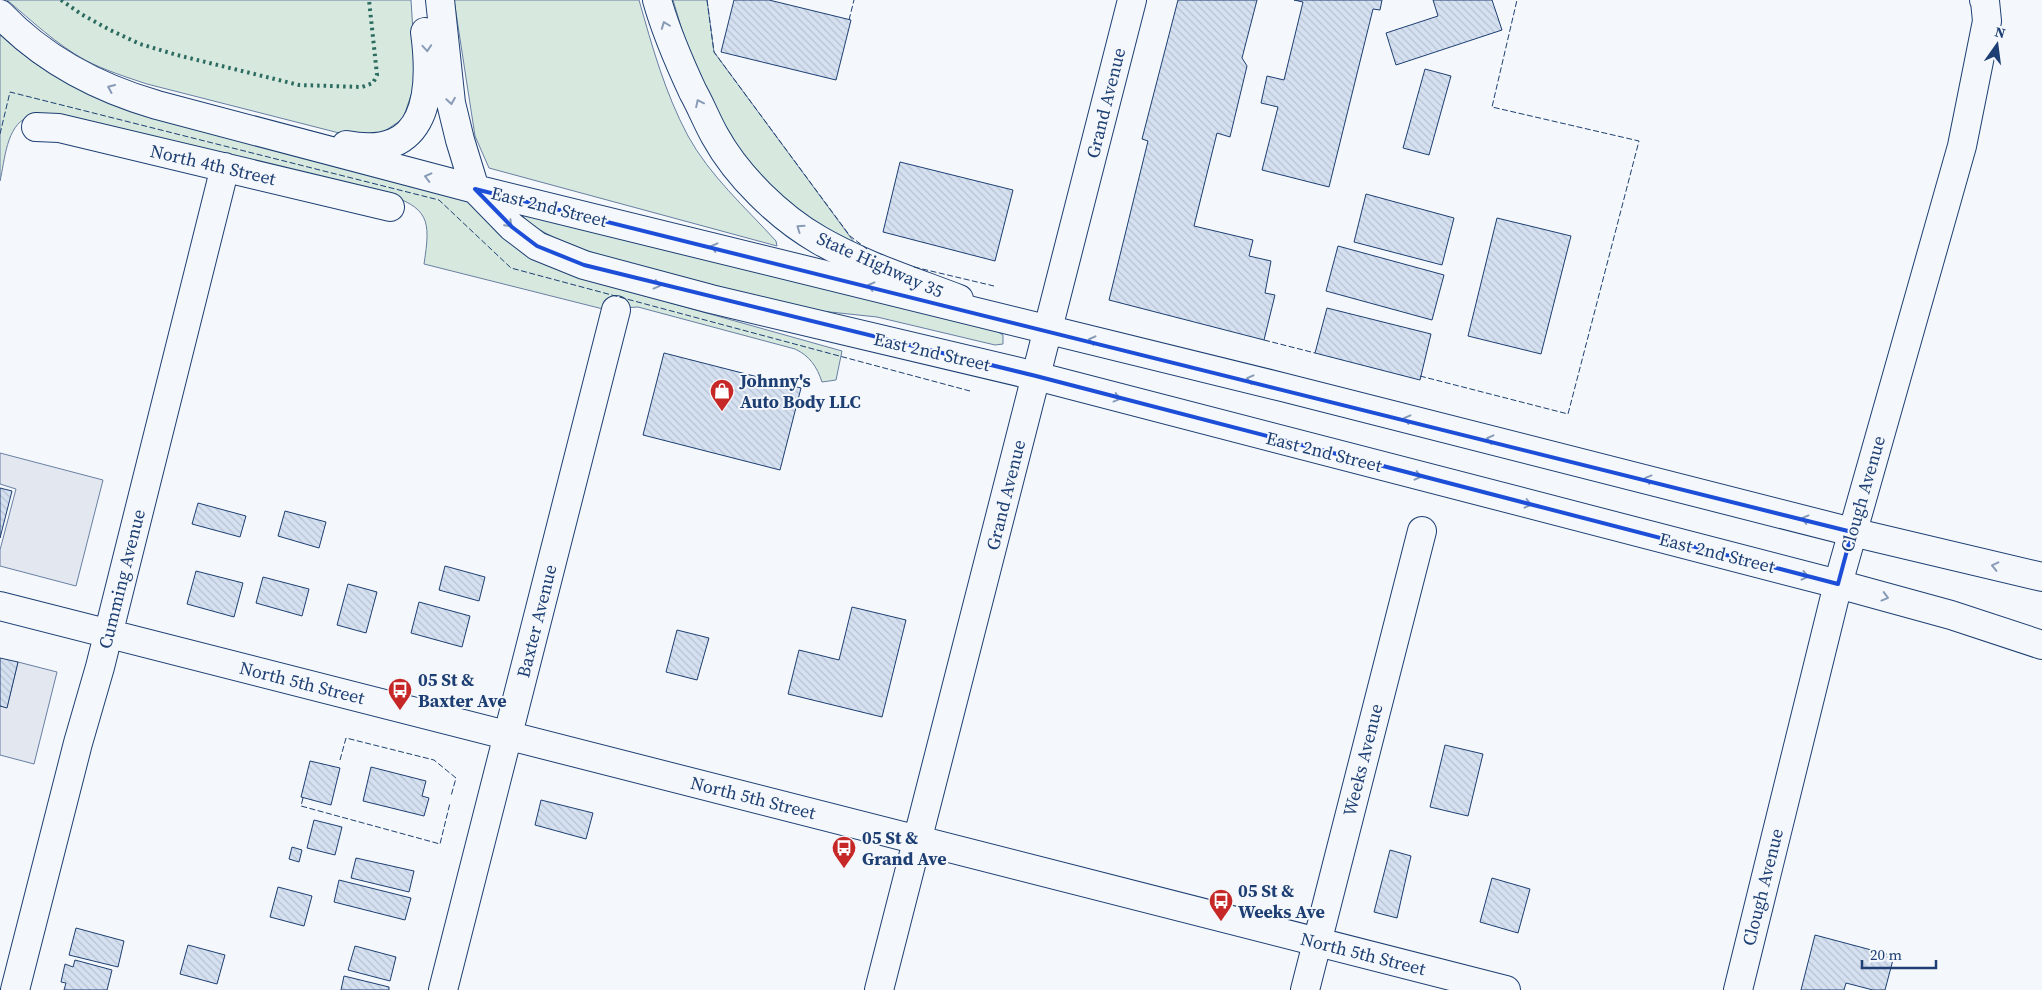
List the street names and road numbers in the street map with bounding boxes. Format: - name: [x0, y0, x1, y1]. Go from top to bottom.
- street label: Grand Avenue: [1080, 45, 1131, 161]
- street label: North 4th Street: [148, 138, 278, 191]
- street label: East 2nd Street: [489, 180, 610, 233]
- street label: State Highway 35: [813, 225, 947, 304]
- street label: East 2nd Street: [871, 326, 993, 377]
- street label: East 2nd Street: [1264, 425, 1385, 478]
- street label: Clough Avenue: [1834, 433, 1891, 555]
- street label: Grand Avenue: [980, 437, 1031, 553]
- street label: Cumming Avenue: [92, 506, 151, 651]
- street label: East 2nd Street: [1657, 526, 1778, 579]
- street label: Baxter Avenue: [510, 562, 563, 680]
- street label: North 5th Street: [237, 655, 367, 710]
- street label: Weeks Avenue: [1336, 701, 1389, 819]
- street label: North 5th Street: [688, 770, 818, 825]
- street label: Clough Avenue: [1736, 826, 1789, 948]
- street label: North 5th Street: [1298, 926, 1428, 981]

